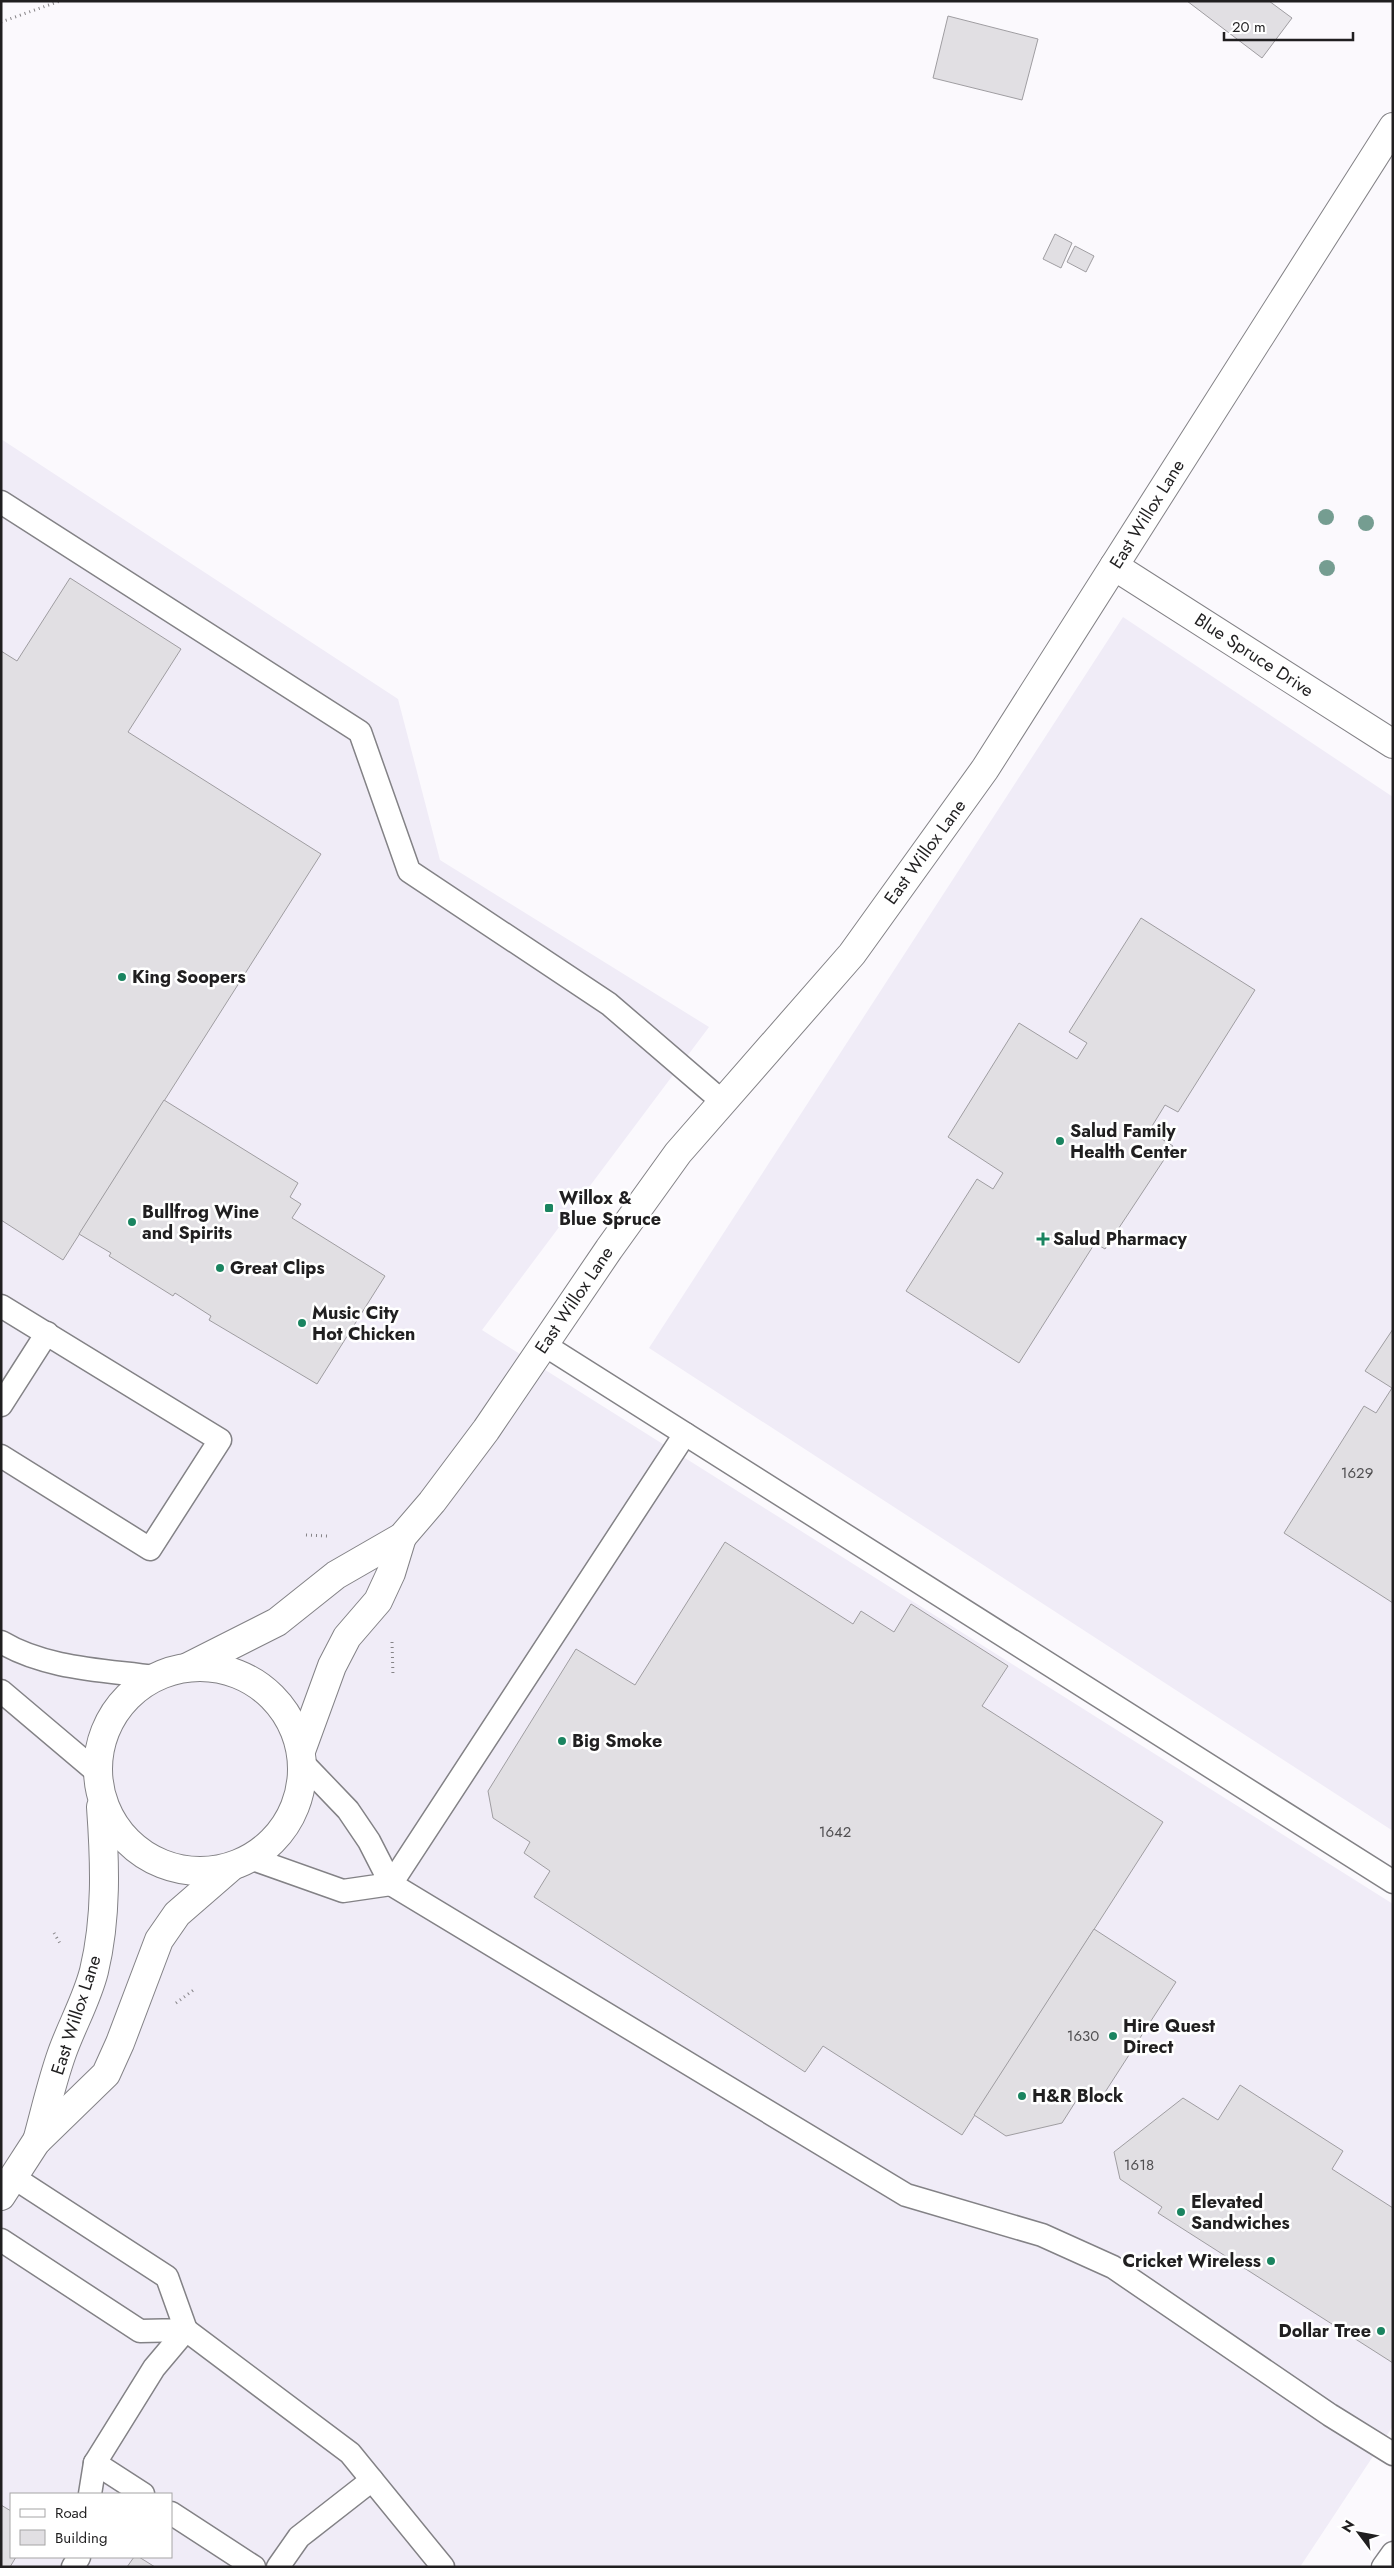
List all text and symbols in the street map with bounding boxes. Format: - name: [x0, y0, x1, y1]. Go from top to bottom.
- scale bar: [1224, 10, 1353, 42]
- text: 20 m: [1232, 16, 1266, 38]
- street label: East Willox Lane: [1103, 454, 1191, 574]
- street label: Blue Spruce Drive: [1189, 607, 1319, 703]
- street label: East Willox Lane: [878, 794, 972, 910]
- place label: King Soopers: [132, 964, 246, 990]
- marker: King Soopers: [116, 971, 128, 983]
- place label: Salud Family Health Center: [1070, 1118, 1188, 1165]
- marker: Salud Family Health Center: [1054, 1135, 1066, 1147]
- place label: Willox & Blue Spruce: [559, 1185, 661, 1232]
- place label: Bullfrog Wine and Spirits: [142, 1199, 259, 1246]
- marker: Willox & Blue Spruce: [543, 1202, 555, 1214]
- marker: Bullfrog Wine and Spirits: [126, 1216, 138, 1228]
- place label: Salud Pharmacy: [1053, 1226, 1188, 1252]
- marker: Salud Pharmacy: [1037, 1233, 1049, 1245]
- street label: East Willox Lane: [528, 1241, 620, 1359]
- place label: Great Clips: [230, 1255, 325, 1281]
- marker: Great Clips: [214, 1262, 226, 1274]
- place label: Music City Hot Chicken: [312, 1300, 415, 1347]
- marker: Music City Hot Chicken: [296, 1317, 308, 1329]
- house number: 1629: [1341, 1462, 1373, 1484]
- place label: Big Smoke: [572, 1728, 662, 1754]
- marker: Big Smoke: [556, 1735, 568, 1747]
- house number: 1642: [819, 1821, 851, 1843]
- street label: East Willox Lane: [44, 1952, 108, 2078]
- place label: Hire Quest Direct: [1123, 2013, 1215, 2060]
- house number: 1630: [1067, 2025, 1099, 2047]
- marker: Hire Quest Direct: [1107, 2030, 1119, 2042]
- place label: H&R Block: [1032, 2083, 1124, 2109]
- marker: H&R Block: [1016, 2090, 1028, 2102]
- house number: 1618: [1124, 2154, 1154, 2176]
- place label: Elevated Sandwiches: [1191, 2189, 1290, 2236]
- marker: Elevated Sandwiches: [1175, 2206, 1187, 2218]
- place label: Cricket Wireless: [1122, 2248, 1261, 2274]
- marker: Cricket Wireless: [1265, 2255, 1277, 2267]
- place label: Dollar Tree: [1279, 2318, 1371, 2344]
- marker: Dollar Tree: [1375, 2325, 1387, 2337]
- legend: [10, 2493, 172, 2558]
- text: Road: [55, 2502, 87, 2524]
- north arrow: [1334, 2508, 1384, 2558]
- text: N: [1337, 2516, 1359, 2536]
- text: Building: [55, 2527, 107, 2549]

